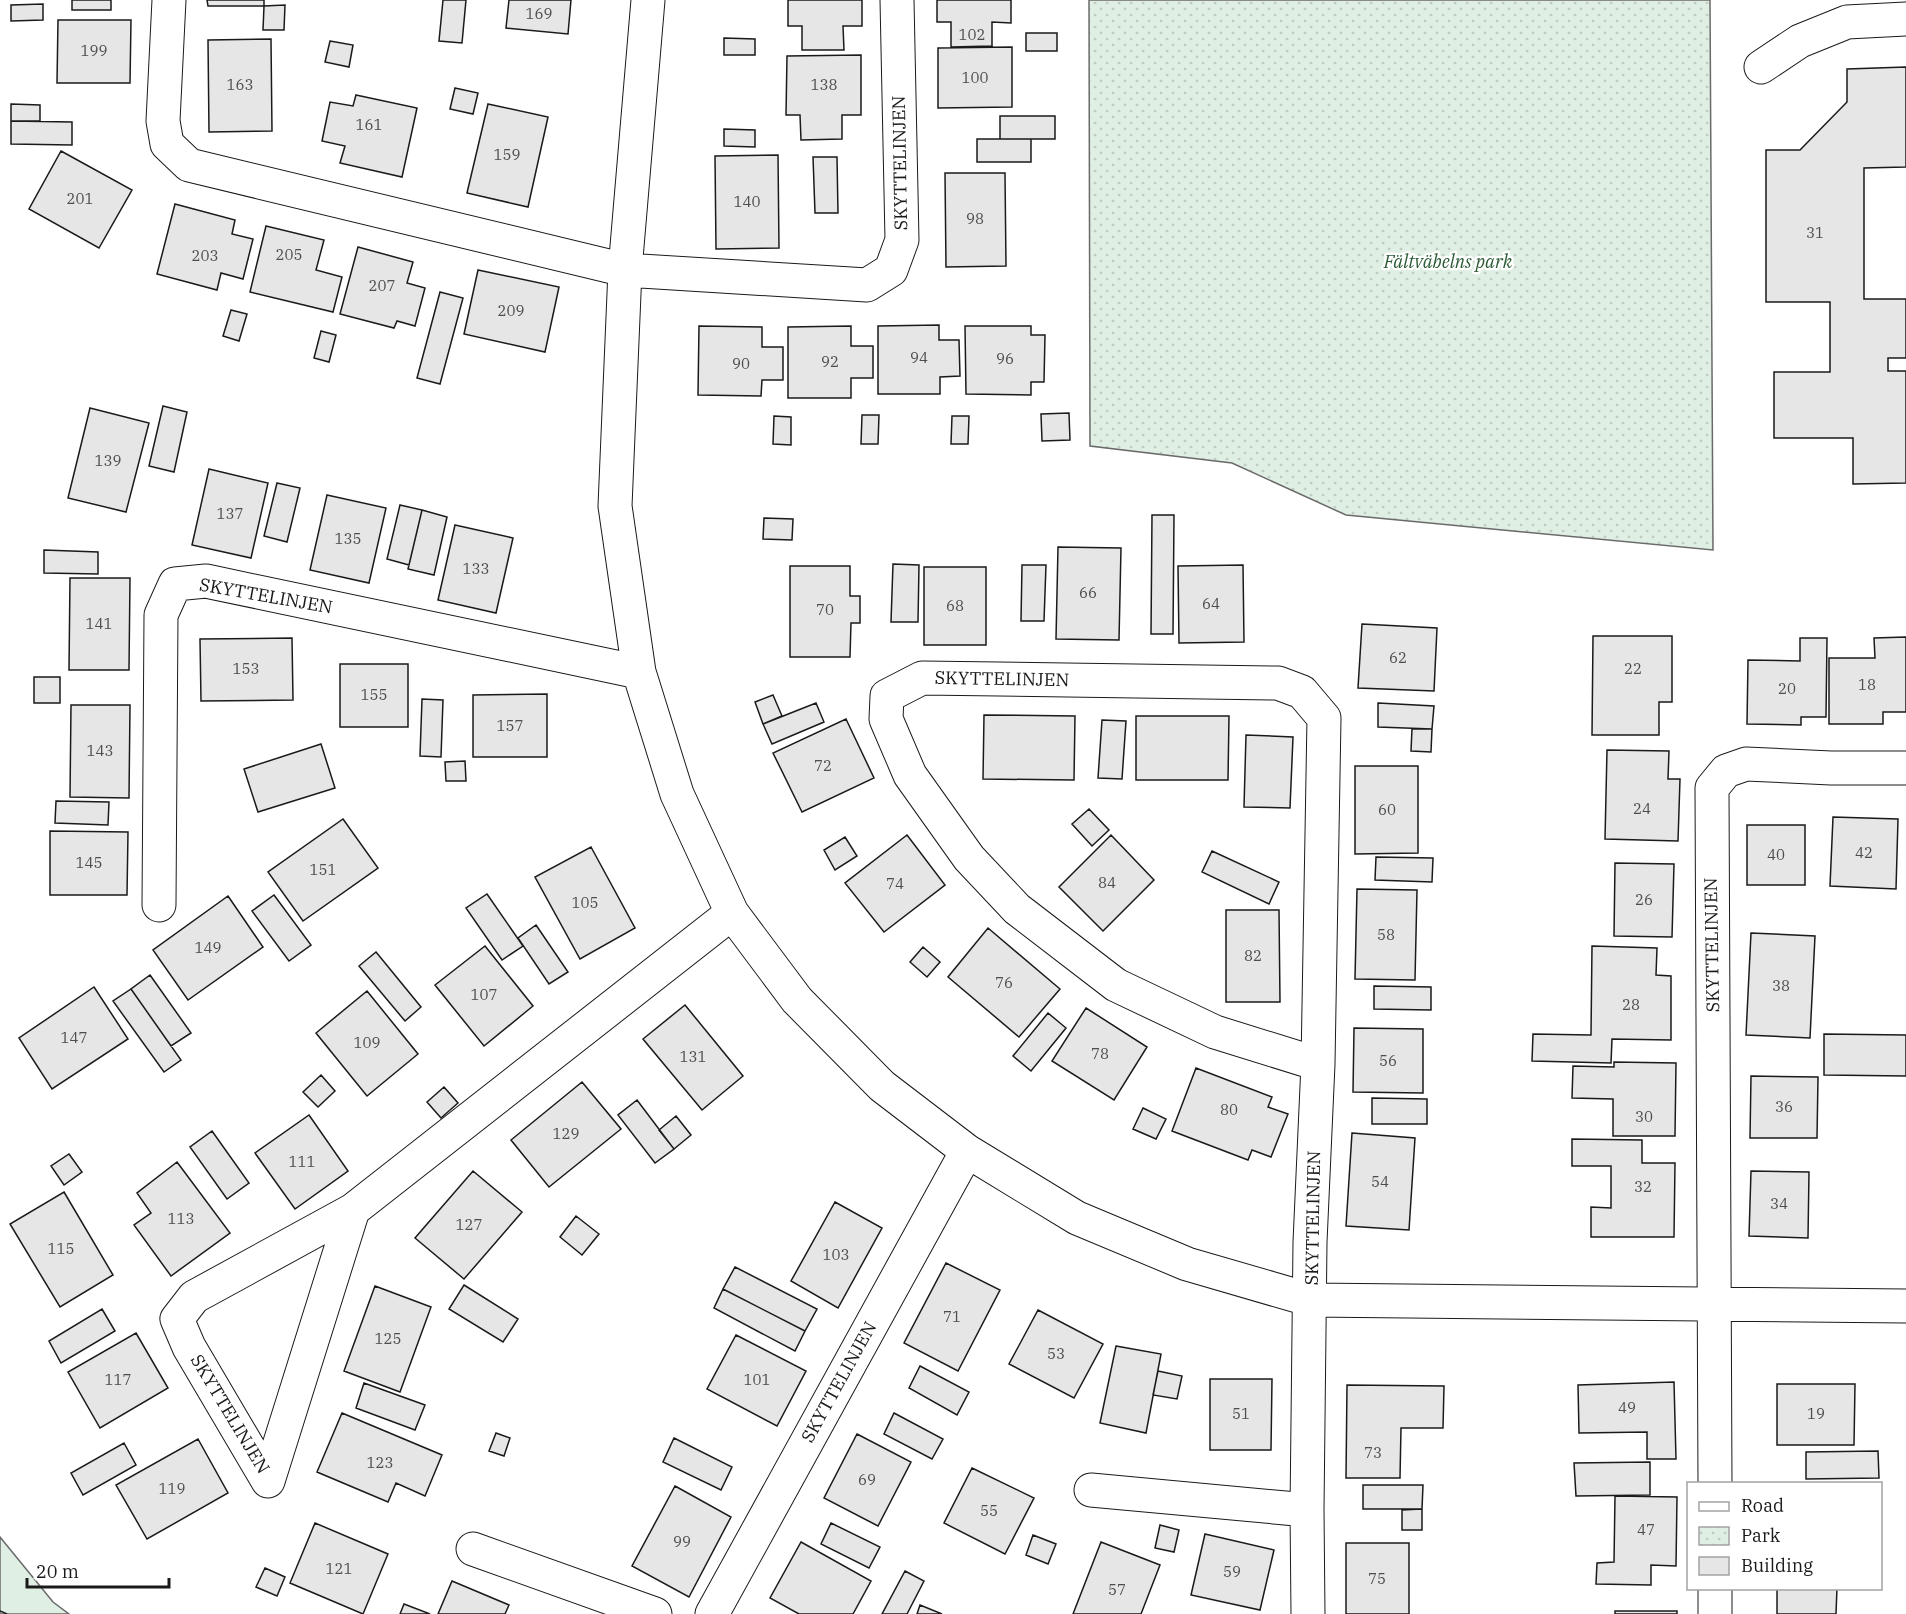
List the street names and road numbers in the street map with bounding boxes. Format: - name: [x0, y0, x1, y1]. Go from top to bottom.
- street label: SKYTTELINJEN: [887, 95, 912, 231]
- street label: SKYTTELINJEN: [198, 572, 335, 619]
- street label: SKYTTELINJEN: [934, 666, 1070, 691]
- street label: SKYTTELINJEN: [1699, 877, 1724, 1013]
- street label: SKYTTELINJEN: [1300, 1150, 1325, 1286]
- street label: SKYTTELINJEN: [796, 1317, 881, 1446]
- street label: SKYTTELINJEN: [186, 1350, 275, 1477]

